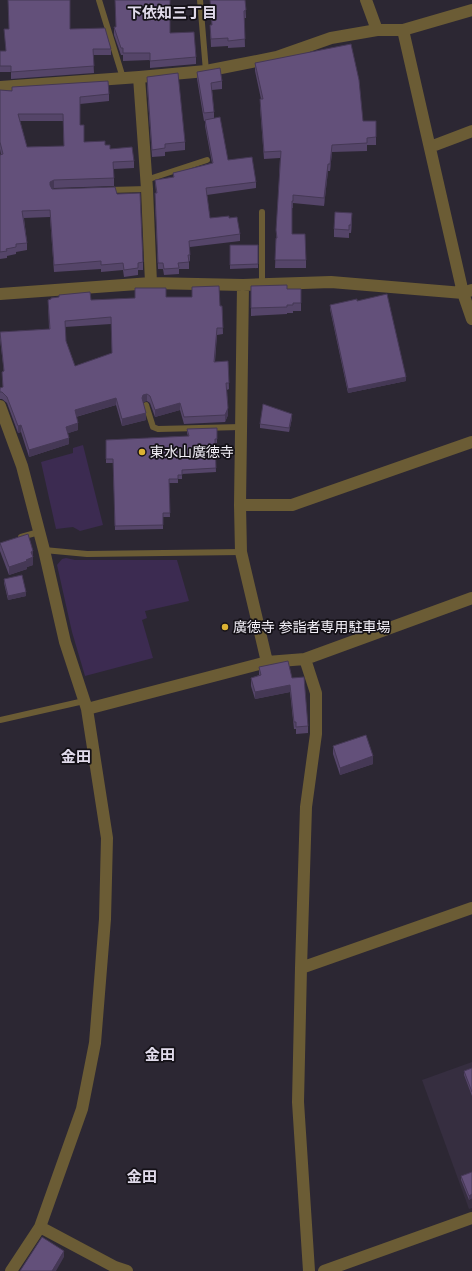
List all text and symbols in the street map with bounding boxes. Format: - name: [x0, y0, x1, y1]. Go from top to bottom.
- district label: 下依知三丁目: [127, 4, 217, 22]
- place label: 東水山廣徳寺: [150, 444, 234, 460]
- marker: 東水山廣徳寺: [137, 447, 147, 457]
- place label: 廣徳寺 参詣者専用駐車場: [233, 619, 390, 635]
- marker: 廣徳寺 参詣者専用駐車場: [220, 622, 230, 632]
- district label: 金田: [61, 748, 91, 766]
- district label: 金田: [145, 1046, 175, 1064]
- district label: 金田: [127, 1168, 157, 1186]

